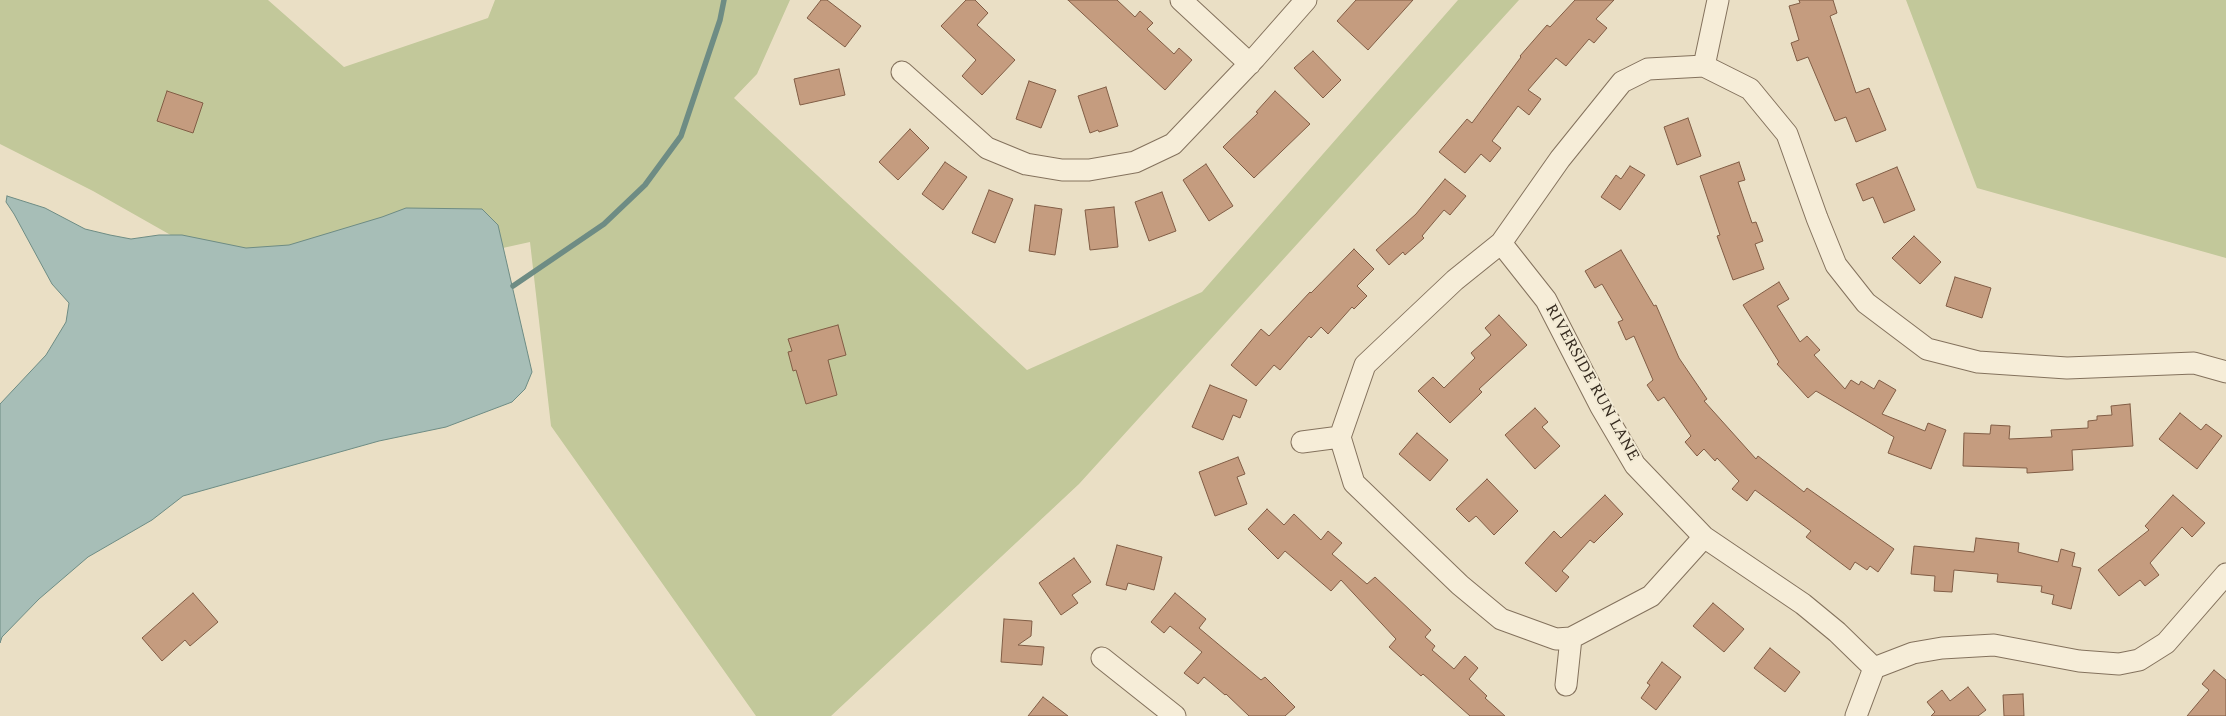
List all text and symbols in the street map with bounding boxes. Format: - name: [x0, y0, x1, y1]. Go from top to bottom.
- street label: RIVERSIDE RUN LANE: [1540, 301, 1642, 465]

